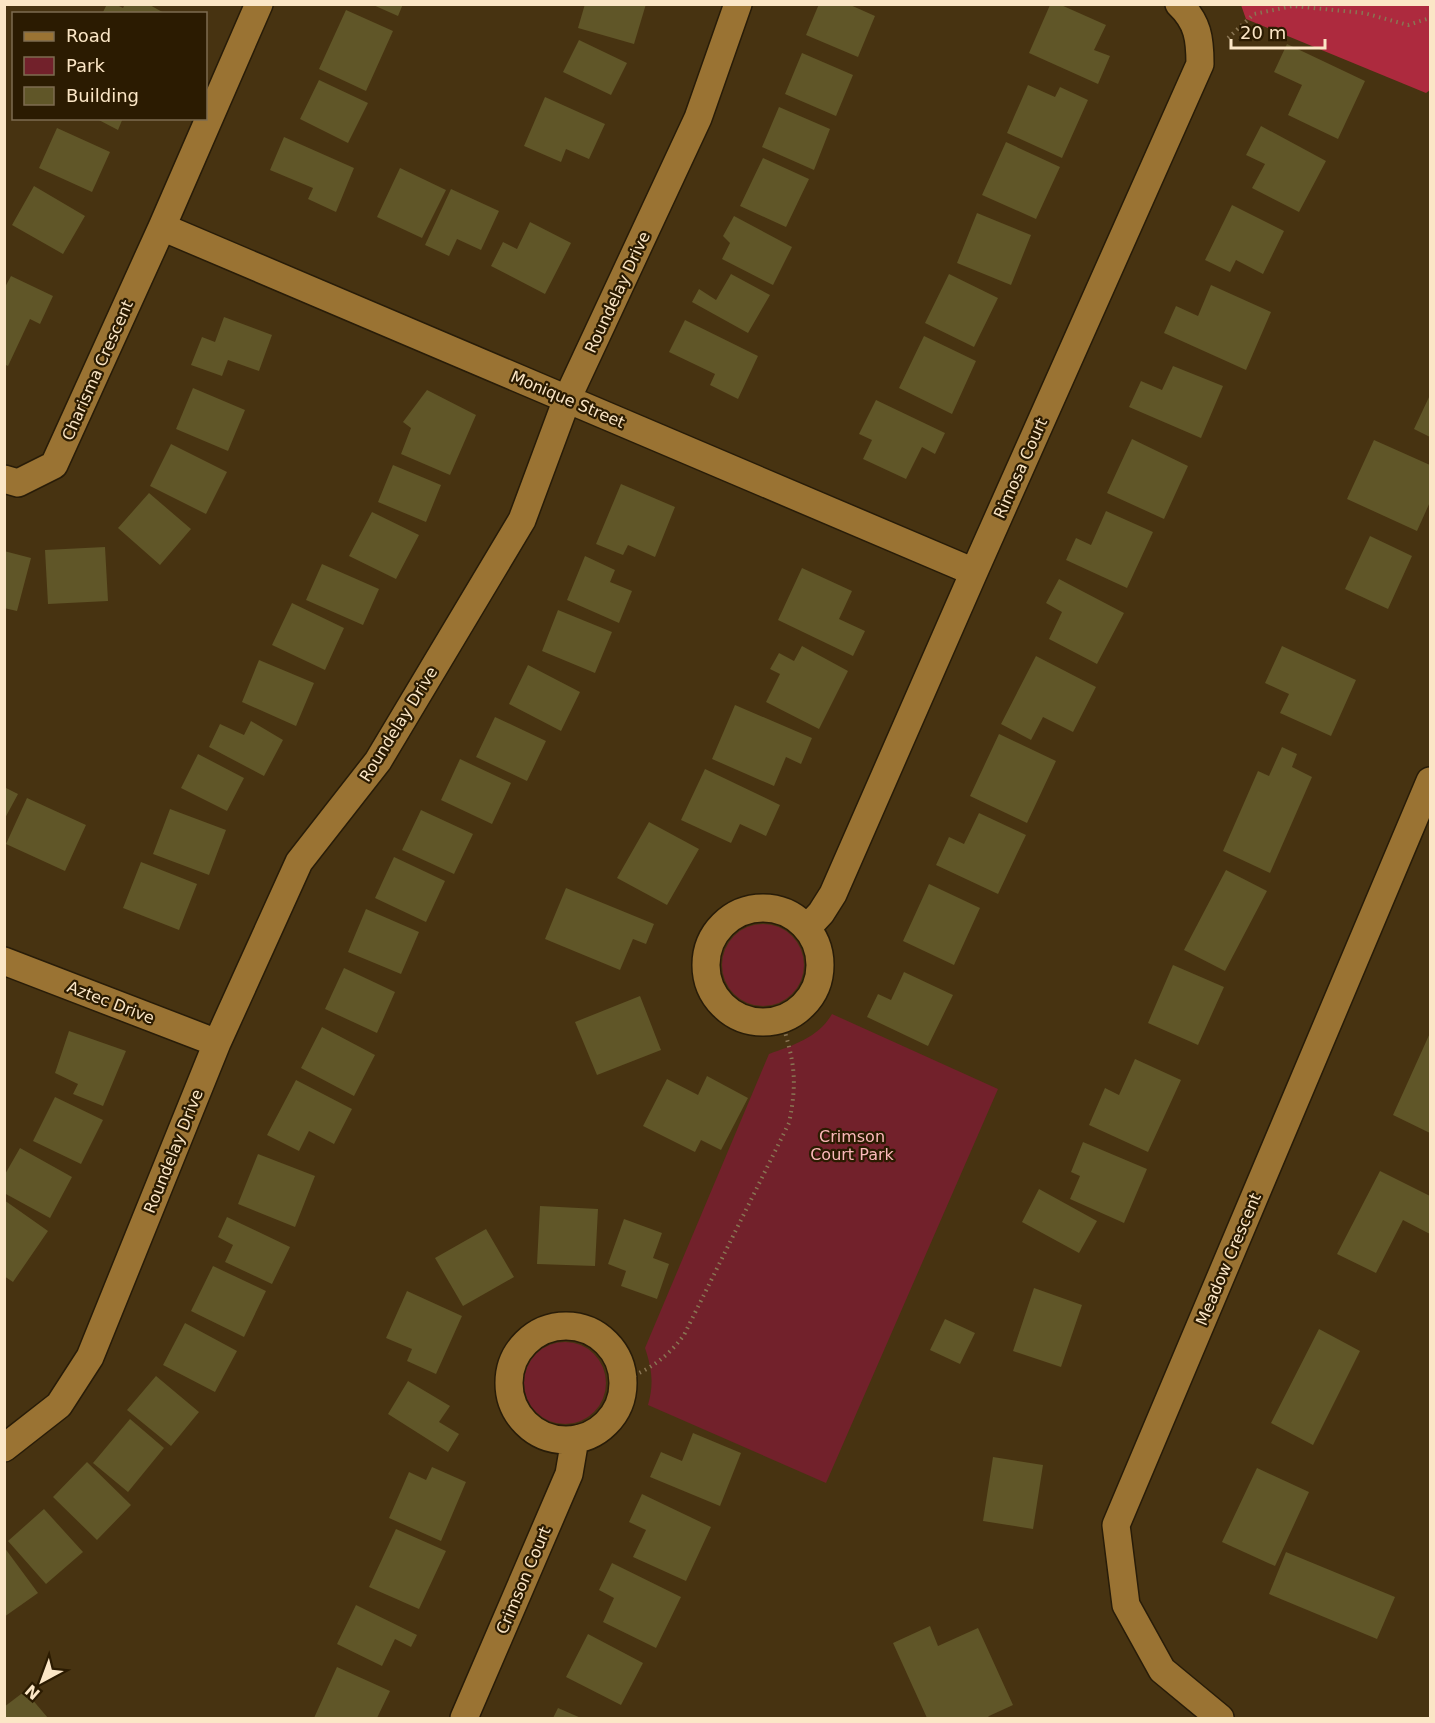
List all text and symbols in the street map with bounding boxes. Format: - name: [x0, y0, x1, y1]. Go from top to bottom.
- legend: [12, 12, 207, 120]
- scale bar: [1231, 12, 1326, 50]
- text: 20 m: [1240, 22, 1286, 43]
- text: Road: [66, 25, 111, 46]
- text: Park: [66, 55, 105, 76]
- text: Building: [66, 85, 139, 106]
- street label: Roundelay Drive: [581, 228, 654, 356]
- street label: Charisma Crescent: [58, 297, 137, 443]
- street label: Monique Street: [508, 367, 628, 432]
- street label: Rimosa Court: [990, 415, 1051, 521]
- street label: Roundelay Drive: [355, 663, 441, 785]
- street label: Aztec Drive: [64, 977, 157, 1028]
- street label: Roundelay Drive: [140, 1086, 207, 1216]
- park label: Crimson Court Park: [810, 1127, 895, 1164]
- street label: Meadow Crescent: [1192, 1190, 1265, 1328]
- street label: Crimson Court: [492, 1524, 555, 1637]
- north arrow: [12, 1651, 72, 1711]
- text: N: [21, 1680, 44, 1704]

